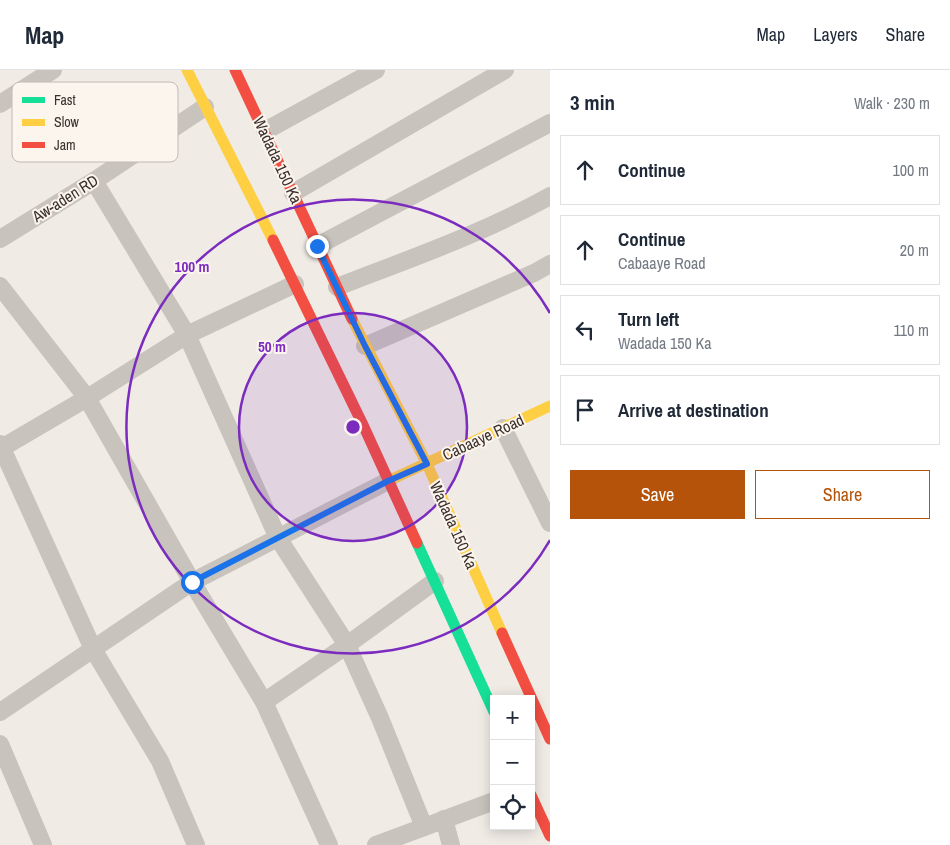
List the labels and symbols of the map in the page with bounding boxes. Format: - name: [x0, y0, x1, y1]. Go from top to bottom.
- legend: [12, 82, 178, 162]
- text: Fast: [54, 91, 76, 109]
- text: Slow: [54, 113, 80, 131]
- street label: Wadada 150 Ka: [248, 113, 308, 208]
- text: Jam: [54, 136, 76, 154]
- street label: Aw-aden RD: [27, 169, 102, 228]
- route end: [306, 235, 329, 258]
- text: 100 m: [175, 256, 209, 277]
- text: 50 m: [258, 336, 286, 357]
- street label: Cabaaye Road: [439, 409, 527, 465]
- centre of rings: [344, 418, 362, 436]
- street label: Wadada 150 Ka: [425, 478, 483, 573]
- route start: [181, 571, 204, 594]

